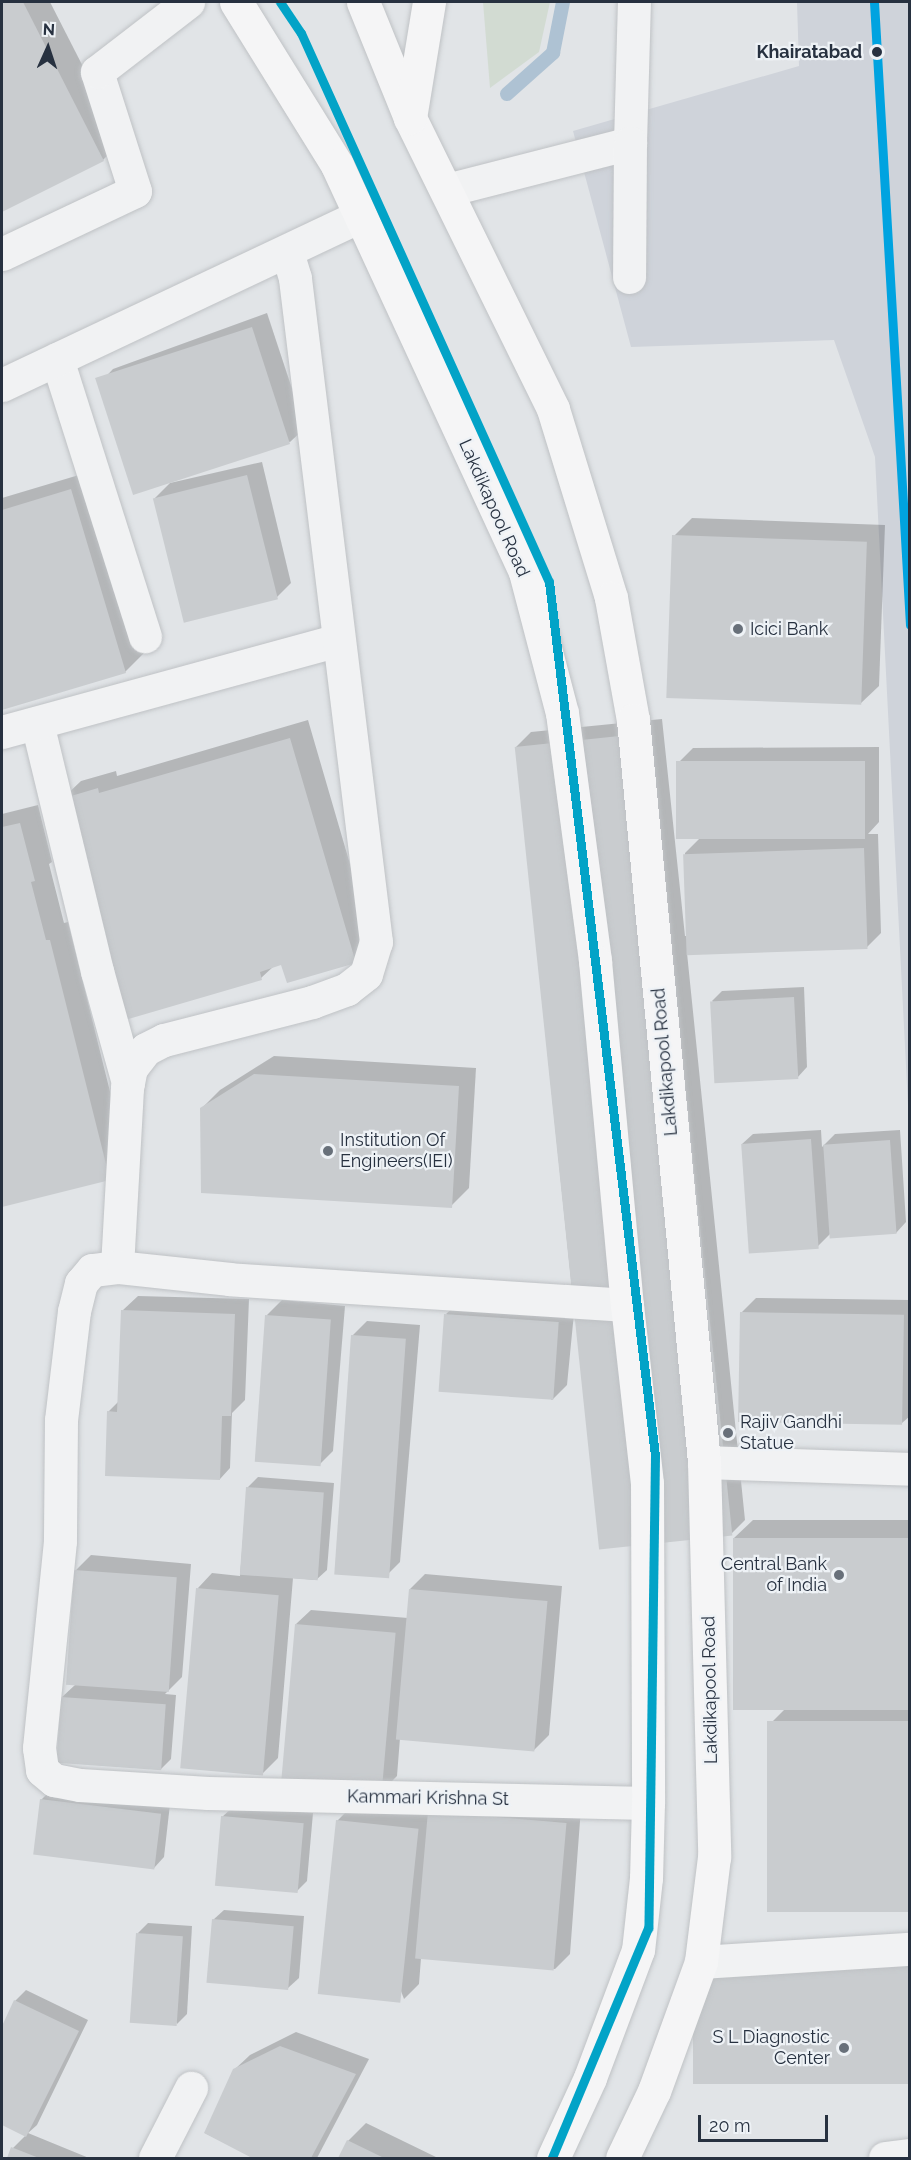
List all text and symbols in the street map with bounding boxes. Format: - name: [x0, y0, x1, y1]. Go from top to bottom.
- north arrow: [18, 18, 78, 78]
- text: N: [42, 20, 56, 39]
- place label: Khairatabad: [756, 41, 862, 63]
- marker: Khairatabad: [867, 42, 887, 62]
- street label: Lakdikapool Road: [454, 436, 534, 580]
- place label: Icici Bank: [750, 618, 828, 640]
- marker: Icici Bank: [731, 622, 745, 636]
- street label: Lakdikapool Road: [648, 987, 682, 1137]
- place label: Institution Of Engineers(IEI): [340, 1130, 453, 1172]
- marker: Institution Of Engineers(IEI): [321, 1144, 335, 1158]
- place label: Rajiv Gandhi Statue: [740, 1412, 842, 1454]
- marker: Rajiv Gandhi Statue: [721, 1426, 735, 1440]
- place label: Central Bank of India: [720, 1554, 827, 1596]
- marker: Central Bank of India: [832, 1568, 846, 1582]
- street label: Lakdikapool Road: [698, 1615, 722, 1765]
- street label: Kammari Krishna St: [347, 1786, 509, 1810]
- place label: S L Diagnostic Center: [712, 2027, 830, 2070]
- marker: S L Diagnostic Center: [835, 2039, 853, 2057]
- scale bar: [701, 2103, 832, 2141]
- text: 20 m: [709, 2115, 751, 2136]

